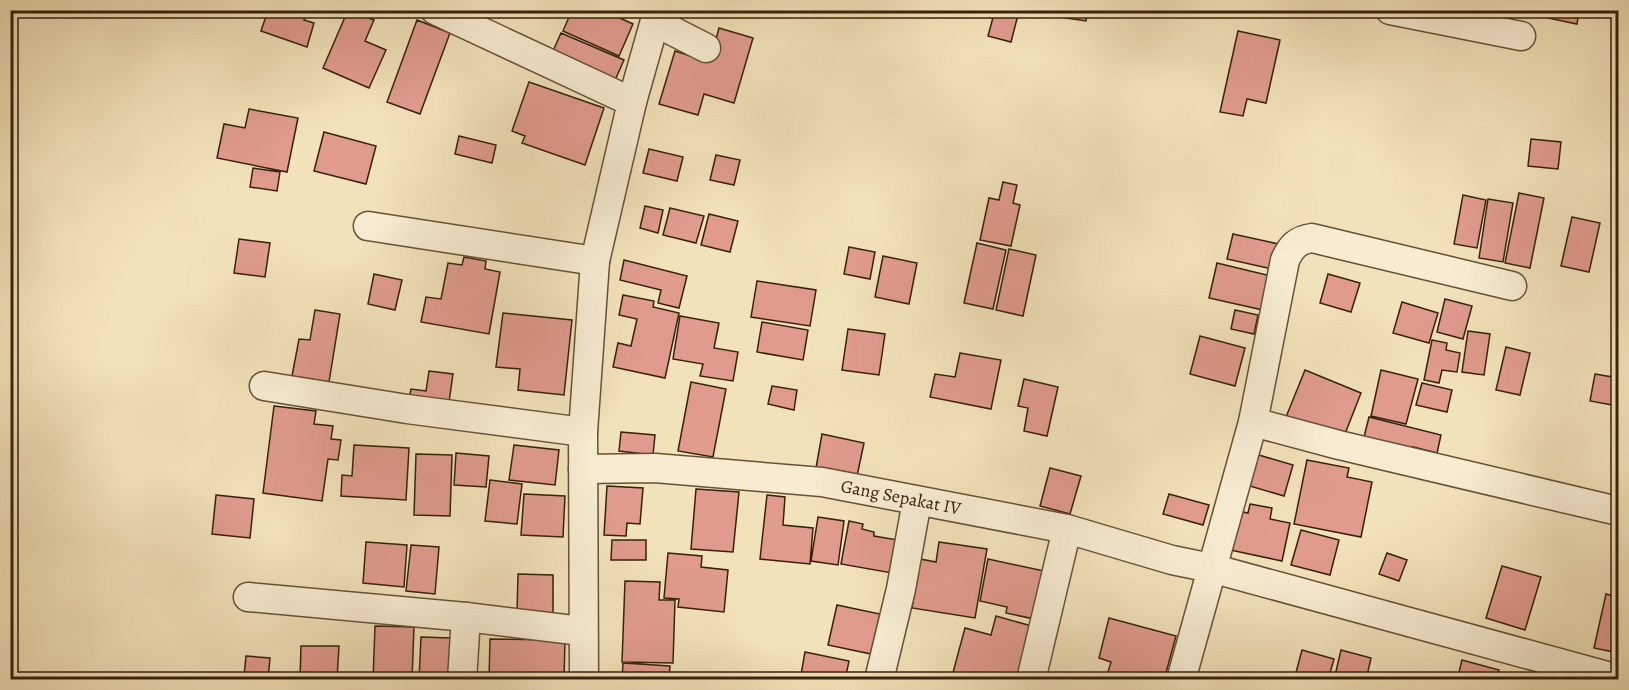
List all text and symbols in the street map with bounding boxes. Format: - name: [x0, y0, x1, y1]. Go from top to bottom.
- street label: Gang Sepakat IV: [839, 474, 963, 520]

